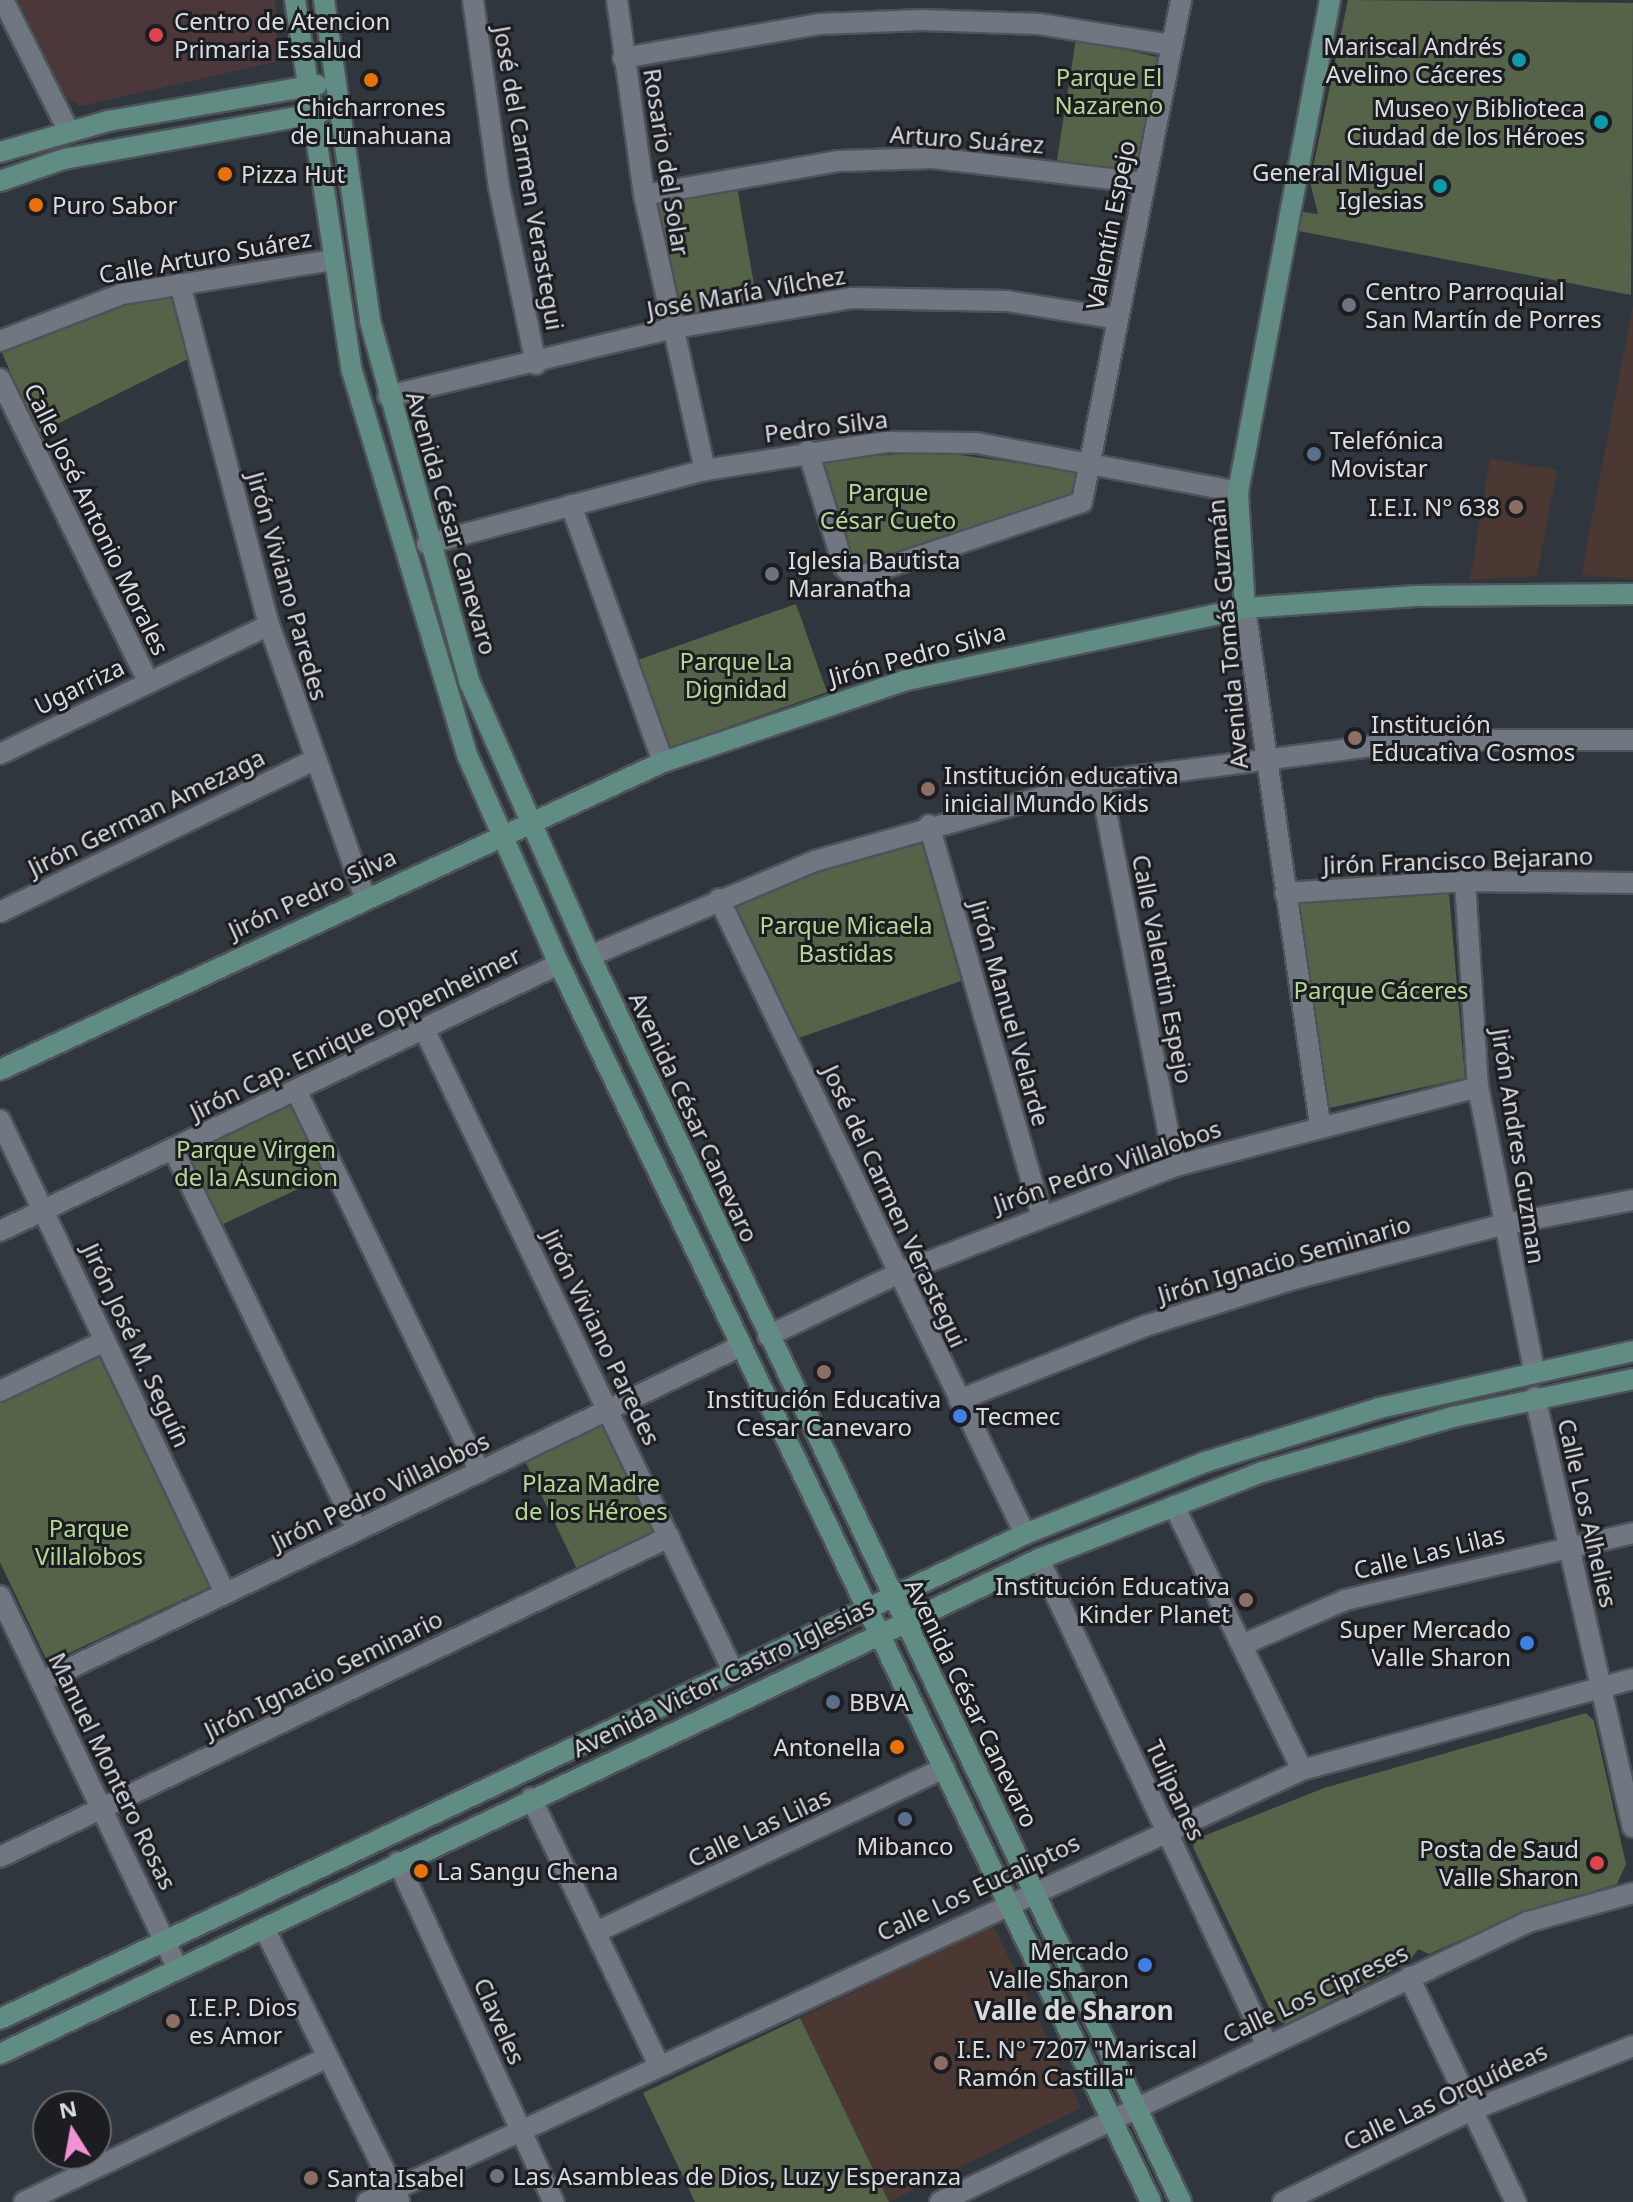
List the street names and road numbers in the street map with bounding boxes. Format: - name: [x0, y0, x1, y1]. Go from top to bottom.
- street label: José del Carmen Verastegui: [488, 24, 570, 332]
- street label: Rosario del Solar: [638, 66, 696, 258]
- street label: Arturo Suárez: [889, 119, 1045, 159]
- street label: Valentín Espejo: [1079, 138, 1141, 312]
- street label: Calle Arturo Suárez: [97, 223, 313, 289]
- street label: José María Vílchez: [644, 260, 848, 324]
- street label: Calle José Antonio Morales: [19, 378, 175, 660]
- street label: Avenida César Canevaro: [401, 388, 503, 658]
- street label: Pedro Silva: [763, 404, 889, 448]
- street label: Jirón Viviano Paredes: [242, 468, 334, 704]
- street label: Avenida Tomás Guzmán: [1201, 498, 1253, 770]
- street label: Jirón Pedro Silva: [825, 617, 1009, 691]
- street label: Ugarriza: [29, 652, 129, 720]
- street label: Jirón German Amezaga: [23, 742, 269, 882]
- street label: Jirón Pedro Silva: [223, 841, 401, 945]
- street label: Jirón Francisco Bejarano: [1322, 841, 1594, 879]
- street label: Calle Valentin Espejo: [1127, 852, 1199, 1086]
- street label: Jirón Manuel Velarde: [964, 897, 1056, 1129]
- street label: Jirón Cap. Enrique Oppenheimer: [185, 940, 525, 1126]
- street label: Avenida César Canevaro: [623, 987, 765, 1247]
- street label: Jirón Andres Guzman: [1486, 1026, 1552, 1266]
- street label: José del Carmen Verastegui: [817, 1060, 973, 1352]
- street label: Jirón Pedro Villalobos: [989, 1114, 1225, 1218]
- street label: Jirón Ignacio Seminario: [1154, 1209, 1414, 1309]
- street label: Jirón Viviano Paredes: [537, 1224, 667, 1450]
- street label: Jirón José M. Seguín: [77, 1238, 197, 1452]
- street label: Calle Los Alhelies: [1552, 1416, 1624, 1610]
- street label: Jirón Pedro Villalobos: [266, 1426, 494, 1556]
- street label: Calle Las Lilas: [1351, 1519, 1507, 1585]
- street label: Avenida César Canevaro: [899, 1574, 1045, 1832]
- street label: Avenida Victor Castro Iglesias: [567, 1591, 879, 1763]
- street label: Jirón Ignacio Seminario: [199, 1604, 447, 1744]
- street label: Manuel Montero Rosas: [43, 1648, 183, 1894]
- street label: Tulipanes: [1140, 1735, 1212, 1845]
- street label: Calle Las Lilas: [683, 1781, 835, 1873]
- street label: Calle Los Eucaliptos: [872, 1827, 1084, 1947]
- street label: Calle Los Cipreses: [1218, 1937, 1412, 2049]
- street label: Claveles: [468, 1973, 532, 2069]
- street label: Calle Las Orquídeas: [1338, 2036, 1552, 2156]

